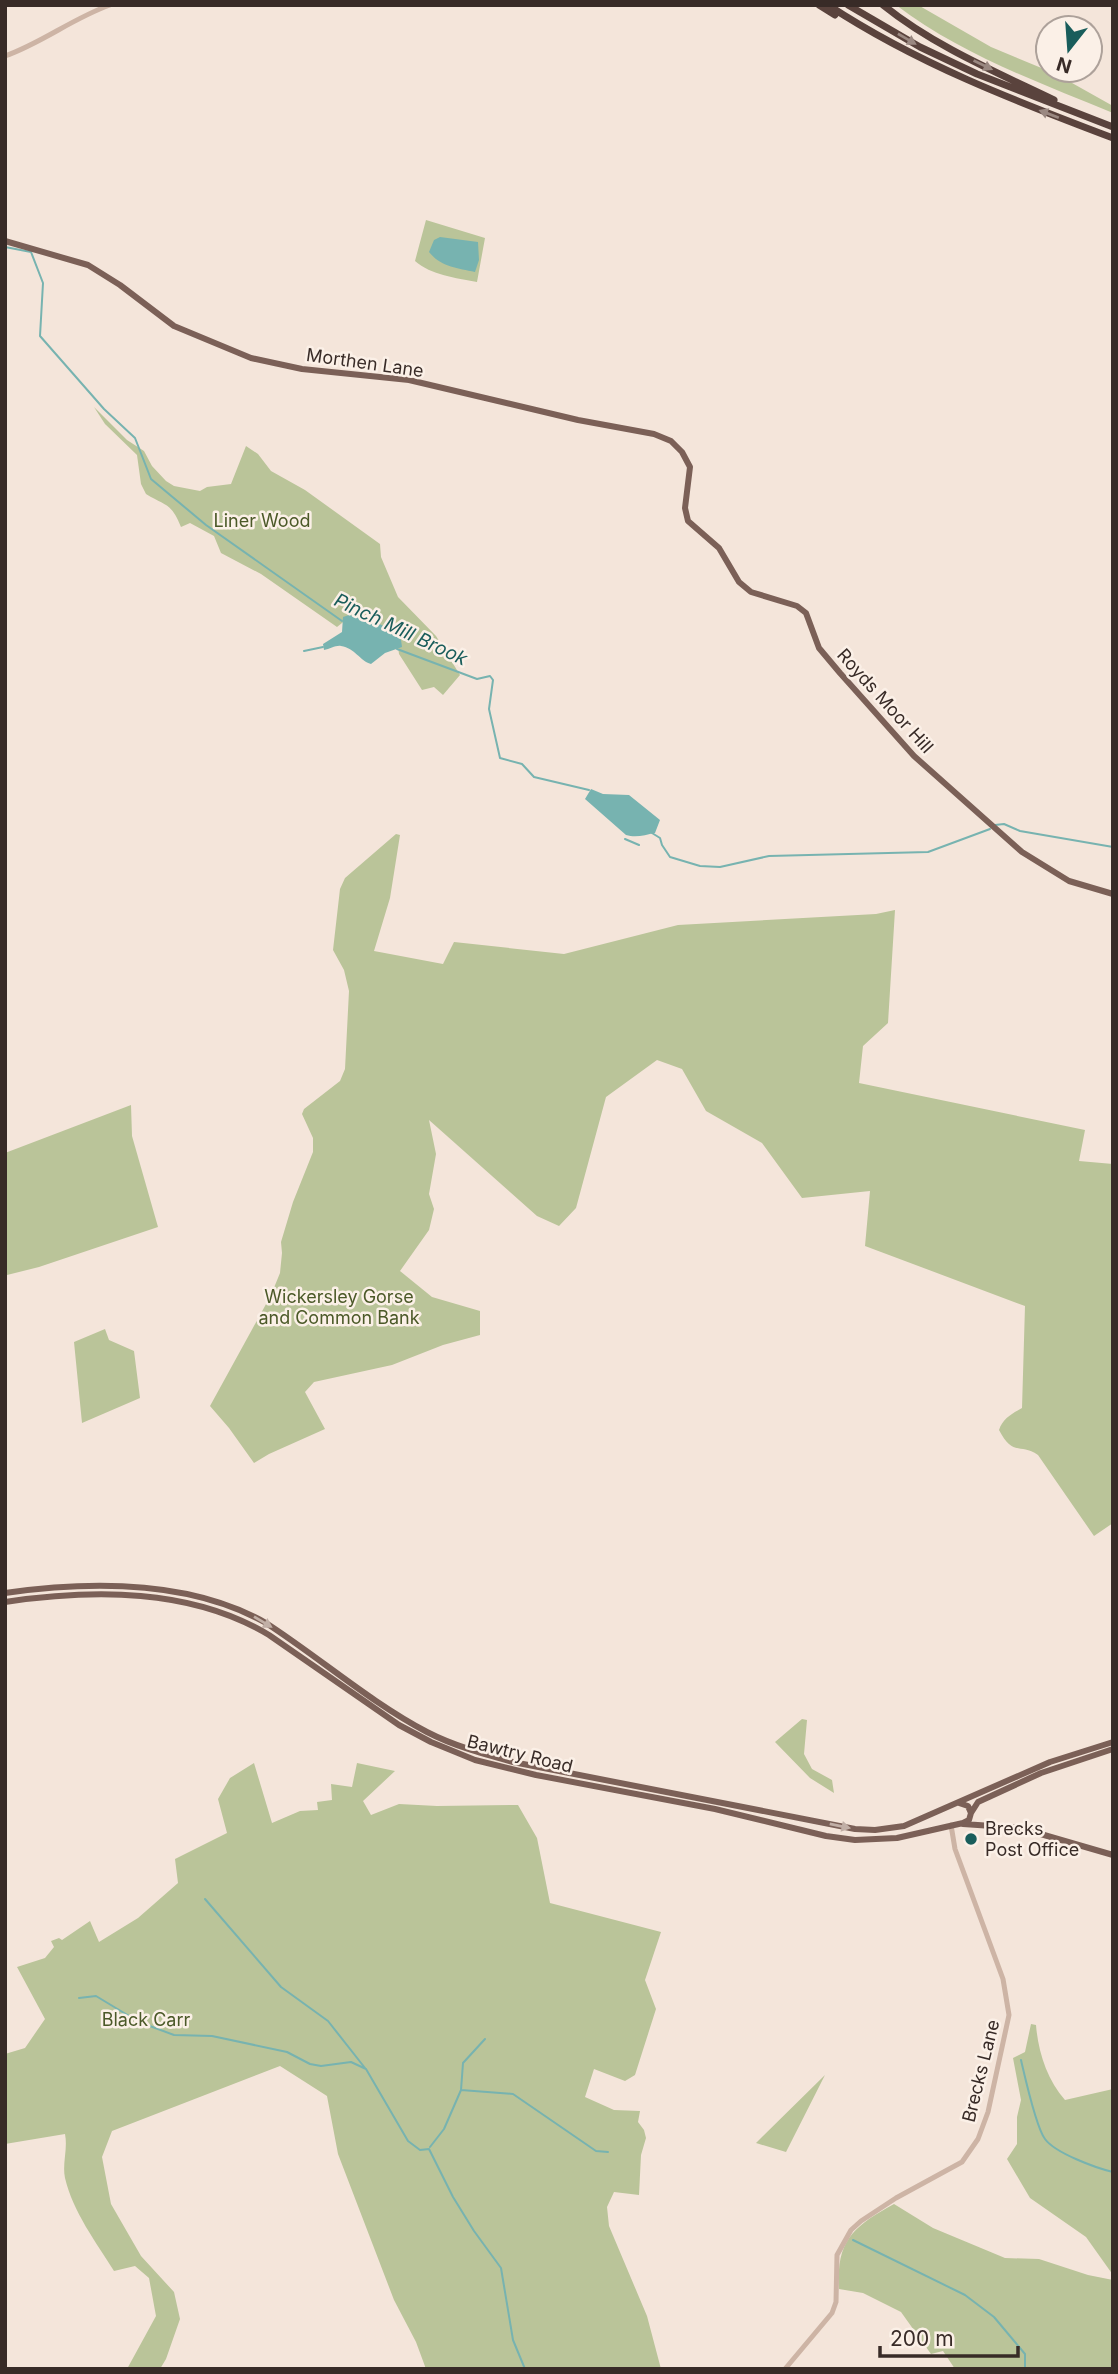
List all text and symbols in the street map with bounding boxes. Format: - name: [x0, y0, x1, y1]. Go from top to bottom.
- north arrow: [1034, 14, 1104, 84]
- one-way arrow: [898, 33, 917, 46]
- text: N: [1054, 52, 1074, 78]
- one-way arrow: [973, 60, 993, 71]
- one-way arrow: [1038, 108, 1059, 119]
- street label: Morthen Lane: [305, 344, 425, 381]
- park label: Liner Wood: [214, 510, 310, 531]
- water label: Pinch Mill Brook: [331, 589, 472, 671]
- street label: Royds Moor Hill: [833, 644, 938, 757]
- park label: Wickersley Gorse and Common Bank: [258, 1286, 420, 1328]
- one-way arrow: [254, 1616, 273, 1628]
- street label: Bawtry Road: [465, 1730, 575, 1777]
- place label: Brecks Post Office: [985, 1818, 1079, 1860]
- one-way arrow: [829, 1820, 851, 1831]
- marker: Brecks Post Office: [963, 1831, 979, 1847]
- park label: Black Carr: [102, 2009, 191, 2030]
- street label: Brecks Lane: [958, 2017, 1003, 2124]
- scale bar: [880, 2314, 1018, 2358]
- text: 200 m: [890, 2326, 954, 2351]

